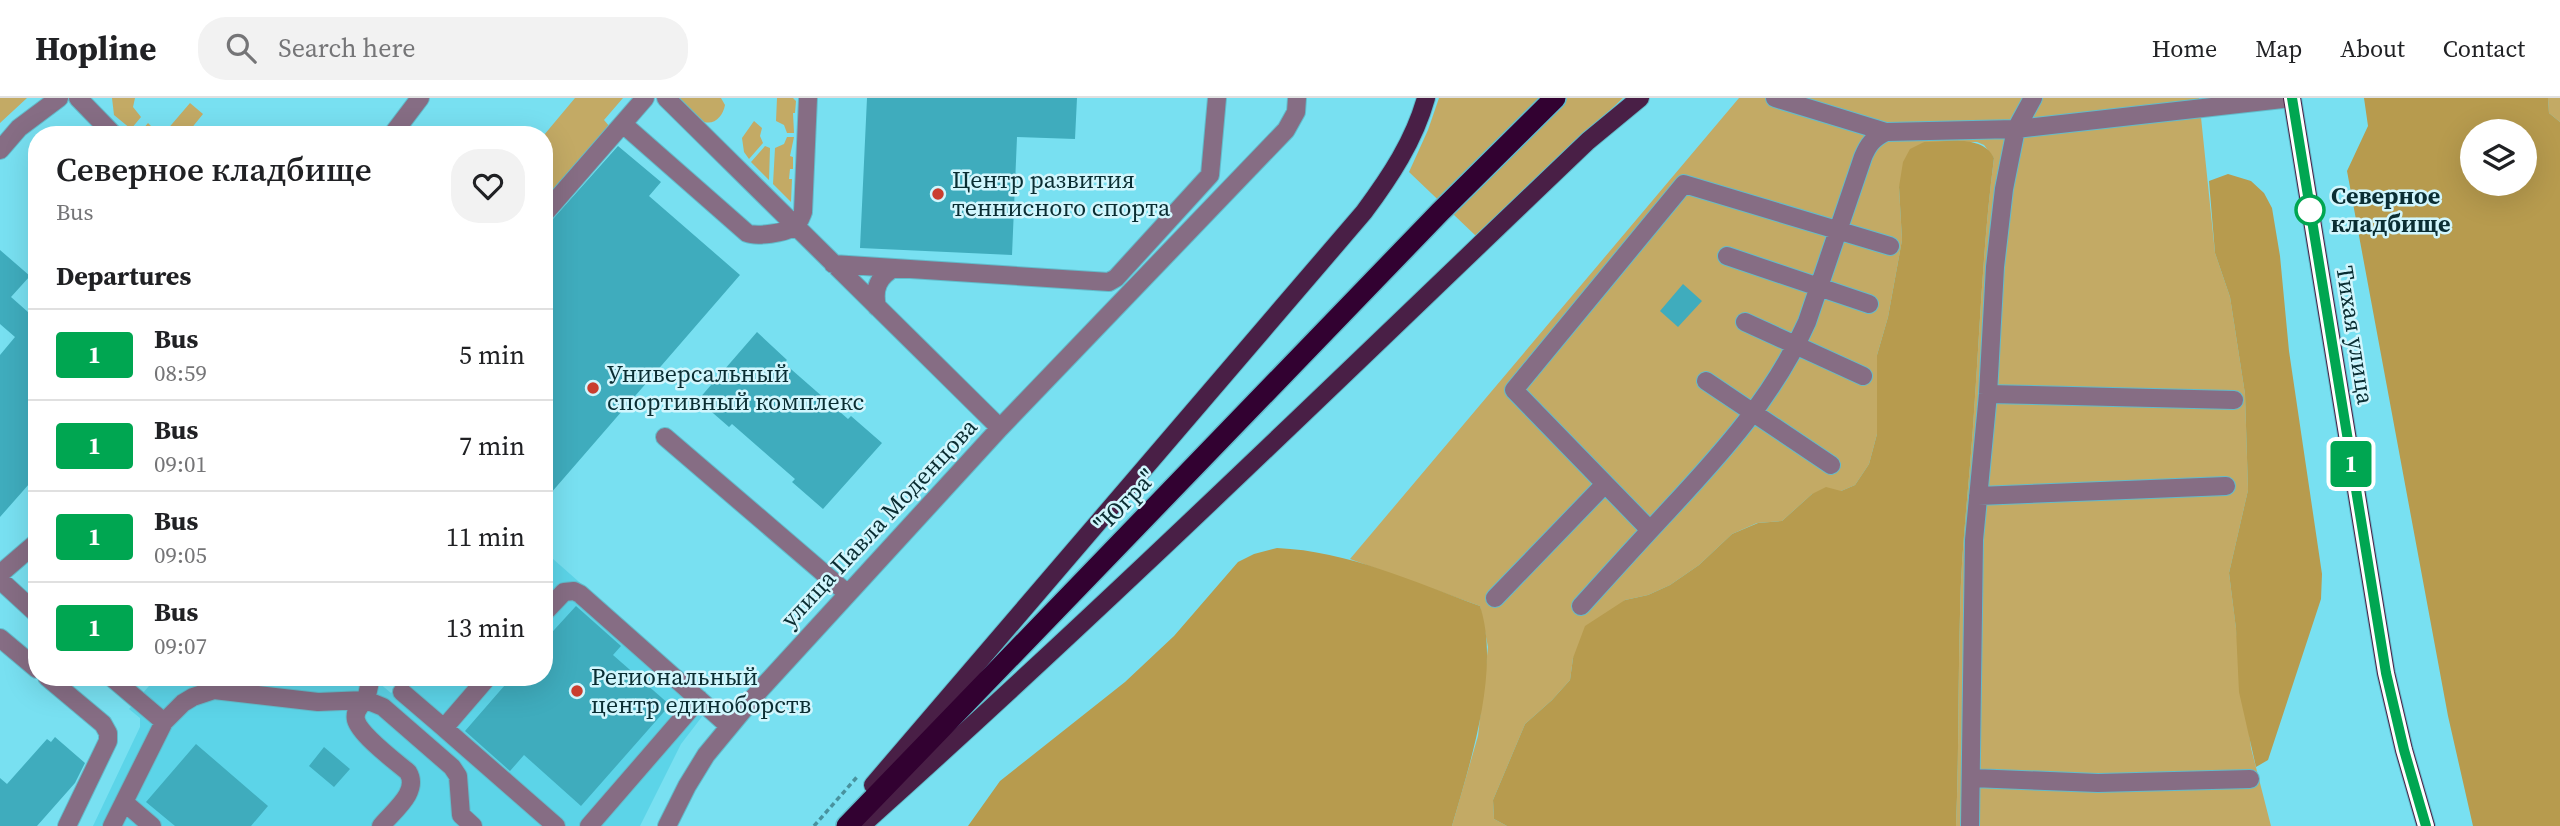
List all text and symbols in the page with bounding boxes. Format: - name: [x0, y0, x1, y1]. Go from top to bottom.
- search box: [198, 17, 688, 80]
- text: Hopline: [35, 26, 156, 71]
- icon: search: [222, 29, 260, 67]
- text: Search here: [278, 30, 415, 66]
- text: Home: [2152, 32, 2217, 65]
- text: Map: [2255, 32, 2302, 65]
- text: About: [2340, 32, 2405, 65]
- text: Contact: [2443, 32, 2525, 65]
- map controls: [2460, 119, 2537, 196]
- button: layers: [2460, 119, 2537, 196]
- text: Северное кладбище: [56, 147, 372, 192]
- button: heart: [451, 149, 525, 223]
- place label: Центр развития теннисного спорта: [952, 163, 1171, 224]
- place label: Северное кладбище: [2331, 179, 2451, 240]
- marker: Центр развития теннисного спорта: [930, 186, 946, 202]
- marker: Северное кладбище: [2295, 195, 2325, 225]
- text: Bus: [56, 196, 93, 228]
- text: Departures: [56, 258, 191, 294]
- street label: Тихая улица: [2328, 263, 2383, 407]
- text: Bus: [154, 321, 198, 357]
- text: 5 min: [459, 337, 525, 373]
- text: 1: [88, 338, 101, 371]
- text: 08:59: [154, 357, 207, 389]
- place label: Универсальный спортивный комплекс: [607, 357, 864, 418]
- marker: Универсальный спортивный комплекс: [585, 380, 601, 396]
- street label: улица Павла Моденцова: [773, 410, 985, 634]
- text: Bus: [154, 412, 198, 448]
- text: 7 min: [459, 428, 525, 464]
- text: 1: [88, 429, 101, 462]
- line badge: 1: [2328, 441, 2374, 487]
- text: 1: [2344, 447, 2358, 480]
- text: 09:01: [154, 448, 207, 480]
- street label: "Югра": [1086, 462, 1163, 540]
- text: Bus: [154, 503, 198, 539]
- text: 11 min: [446, 519, 525, 555]
- text: 1: [88, 520, 101, 553]
- text: 09:05: [154, 539, 207, 571]
- text: Bus: [154, 594, 198, 630]
- text: 13 min: [446, 610, 525, 646]
- text: 1: [88, 611, 101, 644]
- text: 09:07: [154, 630, 207, 662]
- place label: Региональный центр единоборств: [591, 660, 811, 721]
- marker: Региональный центр единоборств: [569, 683, 585, 699]

